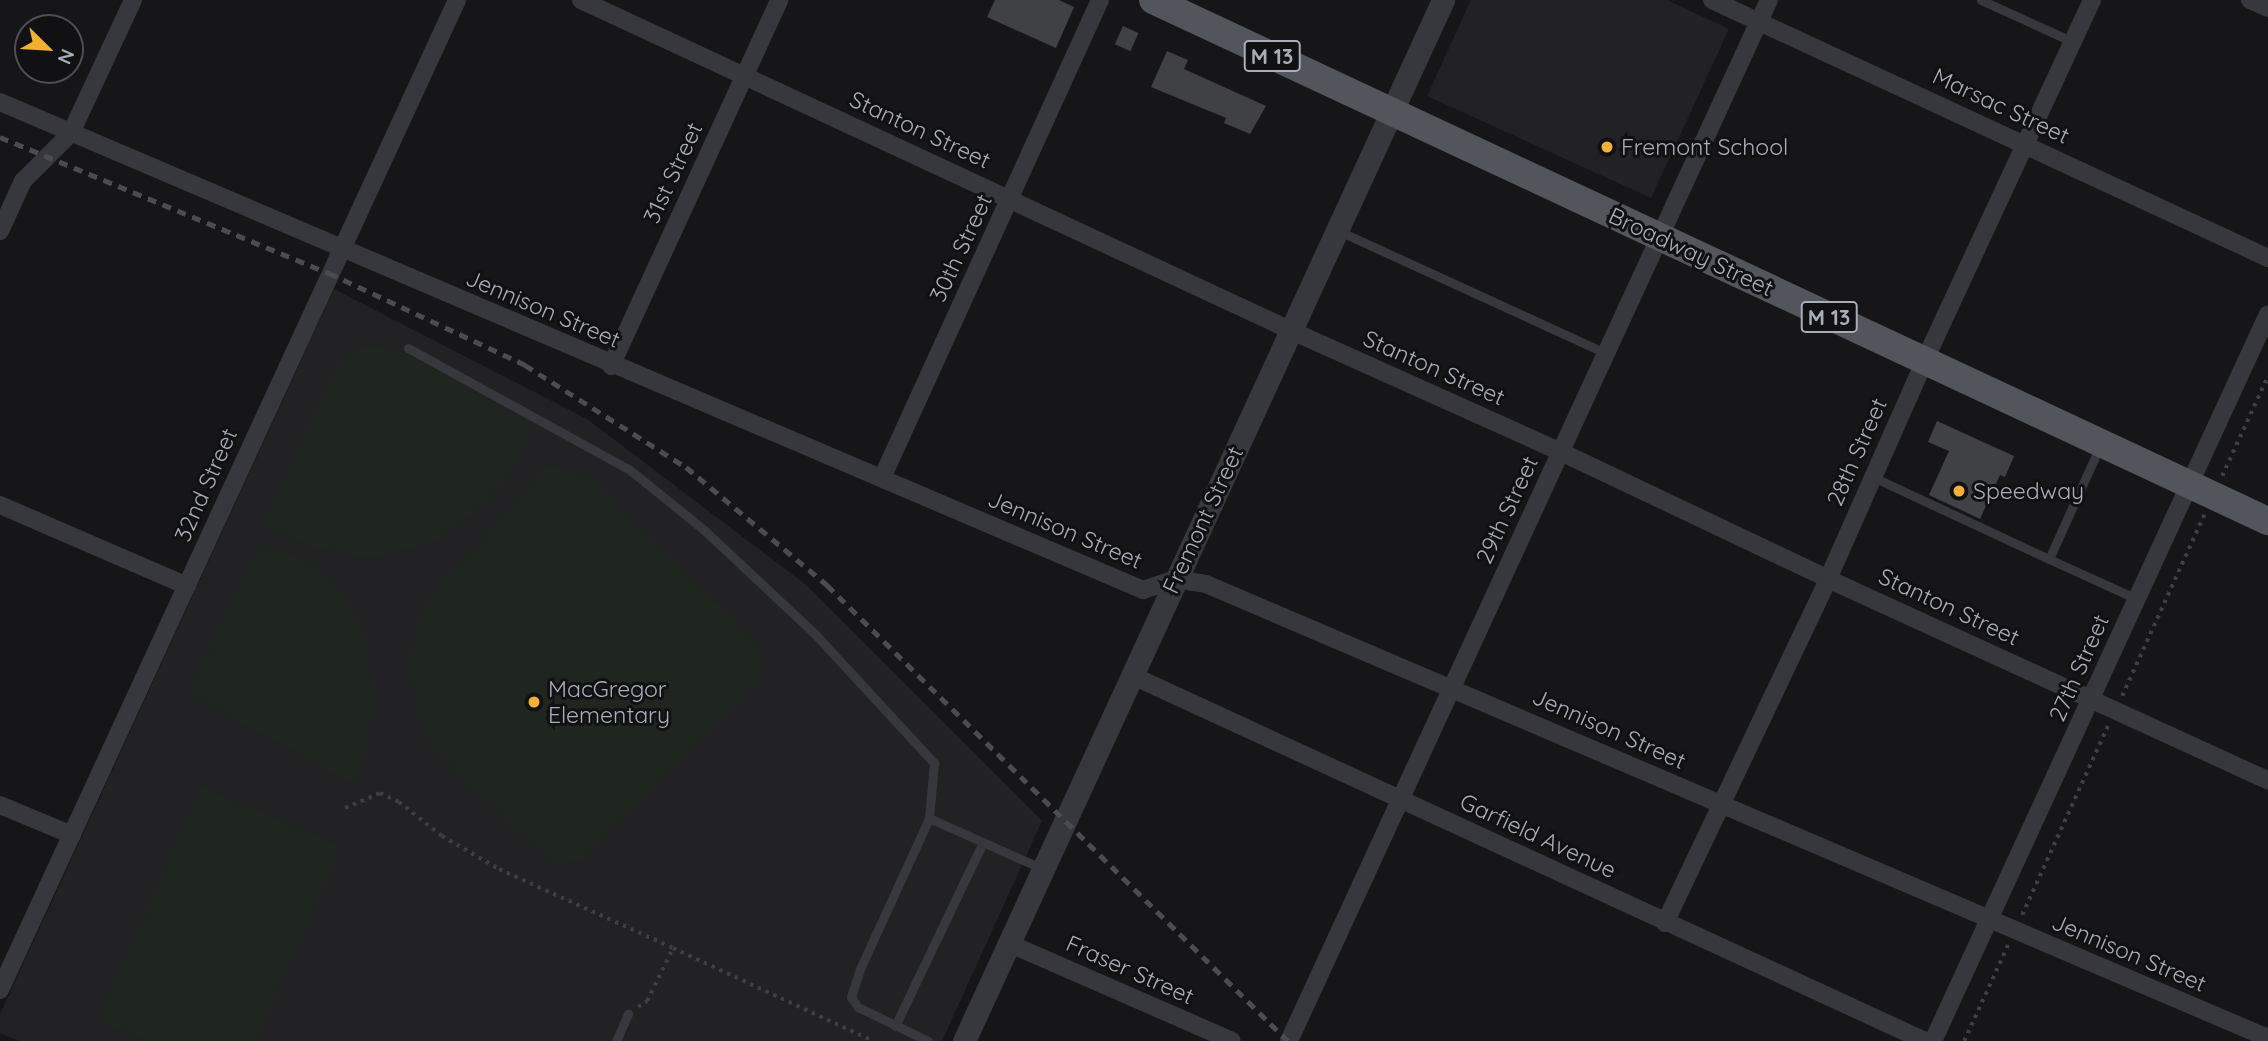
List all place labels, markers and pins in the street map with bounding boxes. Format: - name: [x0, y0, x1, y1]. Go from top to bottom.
- place label: Fremont School: [1621, 133, 1788, 161]
- marker: Fremont School: [1599, 139, 1615, 155]
- place label: Speedway: [1973, 477, 2084, 505]
- marker: Speedway: [1951, 483, 1967, 499]
- place label: MacGregor Elementary: [548, 675, 670, 729]
- marker: MacGregor Elementary: [526, 694, 542, 710]

